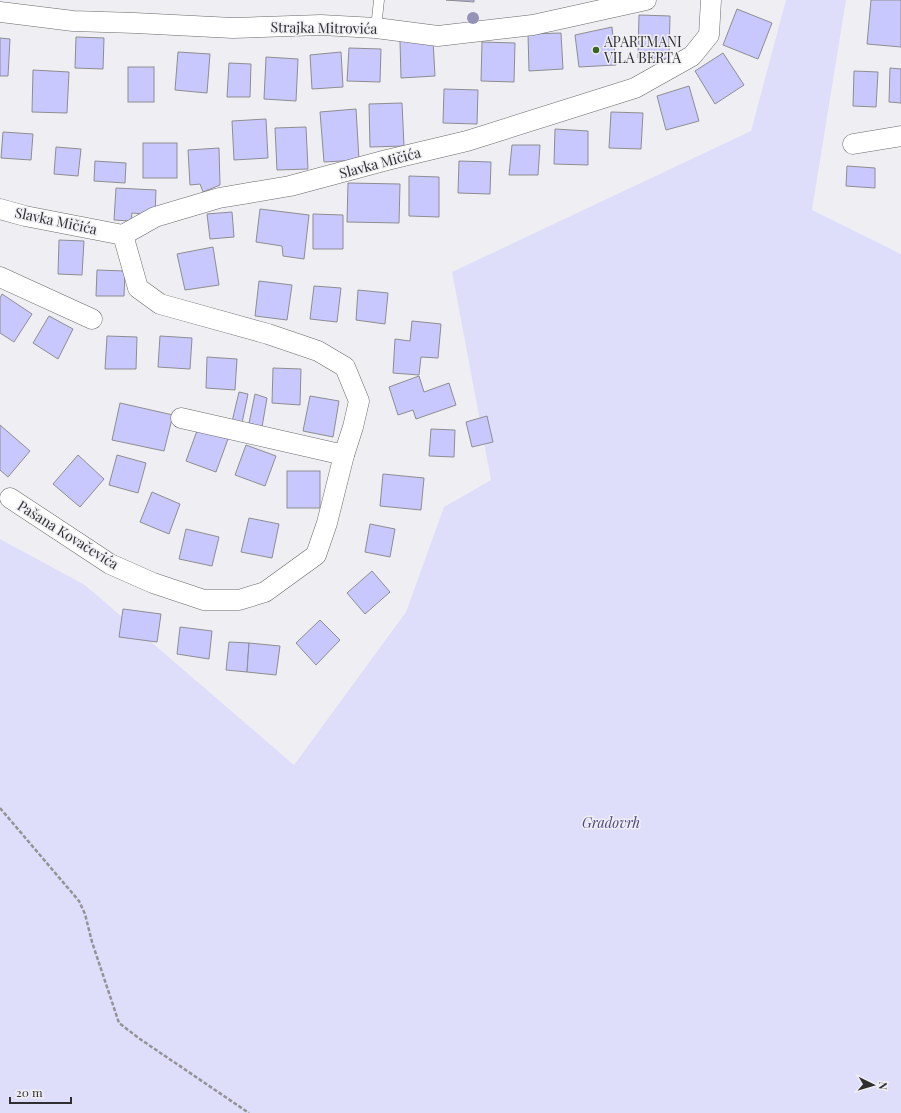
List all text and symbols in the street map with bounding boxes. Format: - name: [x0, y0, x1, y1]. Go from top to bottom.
- street label: Strajka Mitrovića: [270, 17, 378, 38]
- place label: APARTMANI VILA BERTA: [603, 32, 682, 67]
- marker: APARTMANI VILA BERTA: [591, 45, 601, 55]
- street label: Slavka Mičića: [337, 142, 423, 183]
- street label: Slavka Mičića: [13, 203, 99, 239]
- street label: Pašana Kovačevića: [14, 496, 122, 573]
- park label: Gradovrh: [582, 813, 640, 832]
- north arrow: [853, 1065, 893, 1105]
- scale bar: [10, 1079, 71, 1105]
- text: N: [876, 1081, 891, 1091]
- text: 20 m: [16, 1084, 43, 1100]

